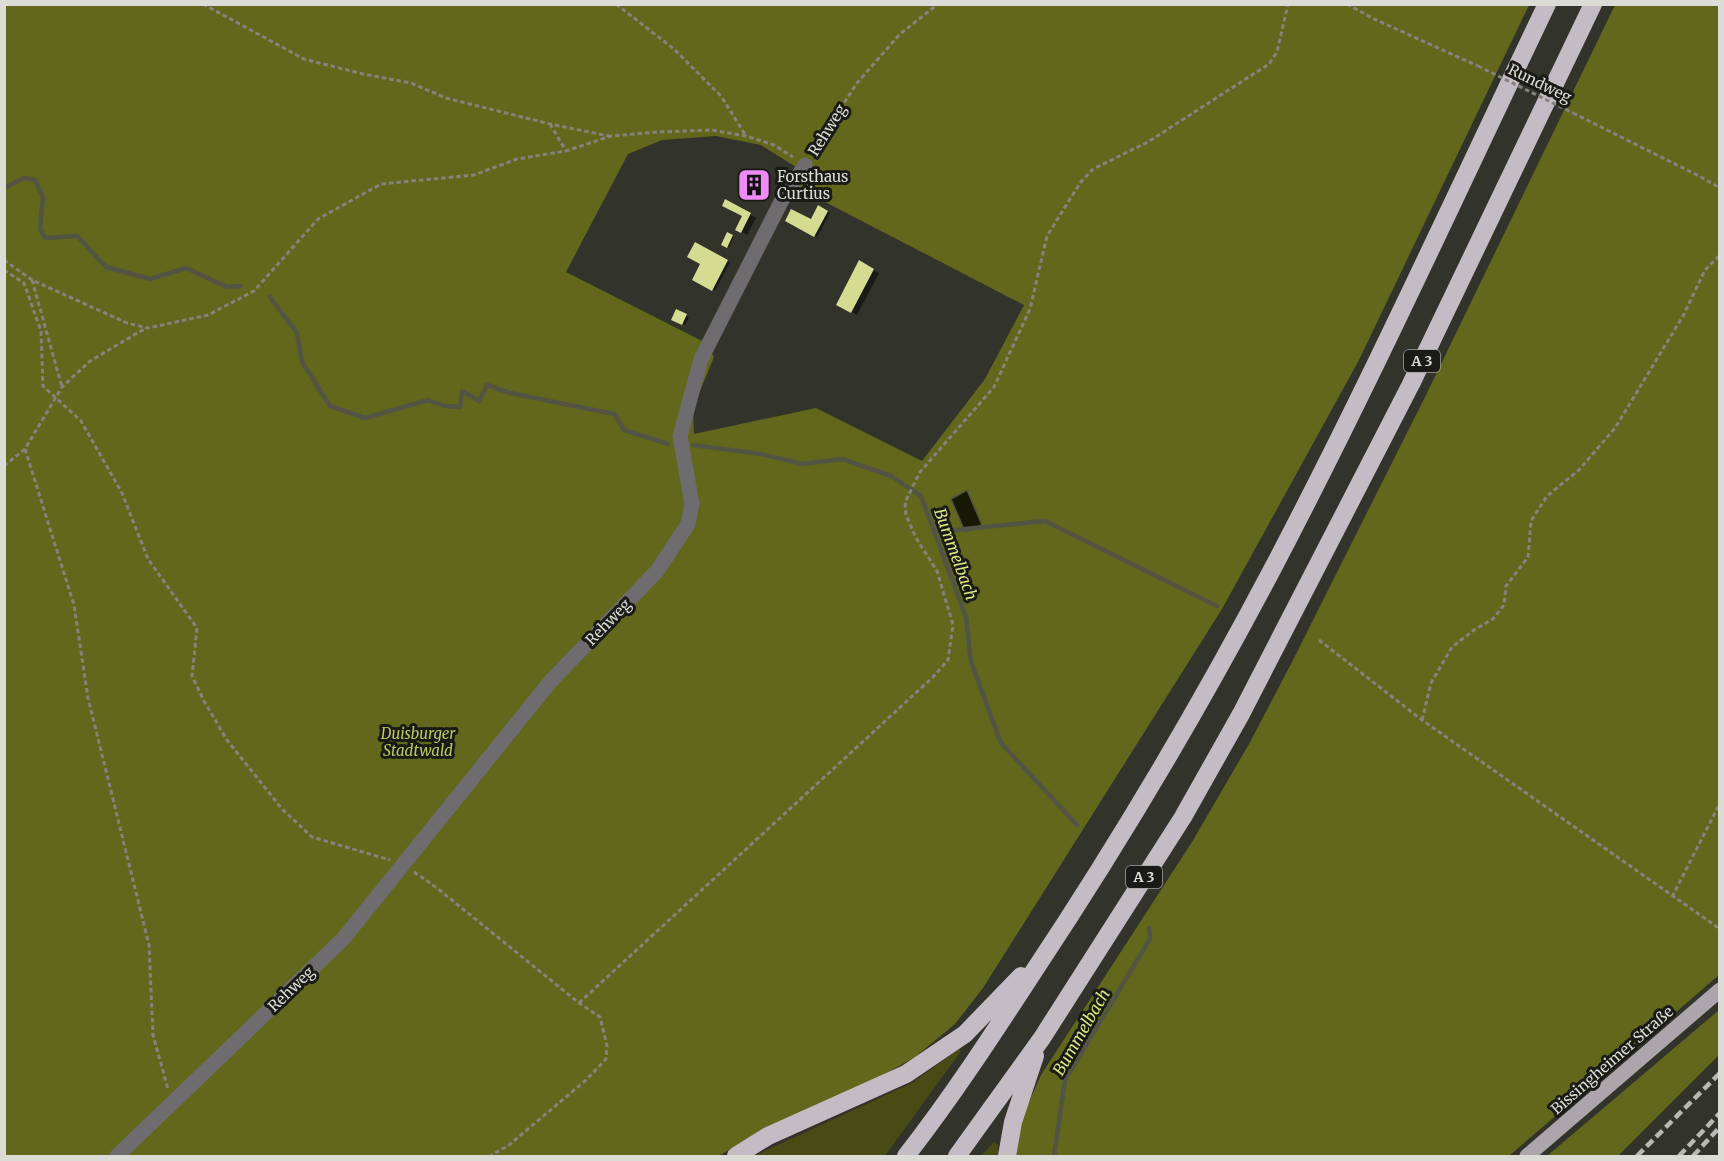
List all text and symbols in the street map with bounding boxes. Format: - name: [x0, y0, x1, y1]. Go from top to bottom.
- street label: Rundweg: [1505, 60, 1575, 106]
- street label: Rehweg: [804, 101, 850, 159]
- building icon: Forsthaus Curtius: [736, 167, 772, 203]
- place label: Forsthaus Curtius: [777, 167, 848, 203]
- road number: A 3: [1404, 350, 1440, 372]
- water label: Bummelbach: [930, 505, 982, 603]
- street label: Rehweg: [581, 595, 635, 649]
- park label: Duisburger Stadtwald: [380, 724, 456, 760]
- road number: A 3: [1126, 866, 1162, 888]
- street label: Rehweg: [264, 962, 318, 1016]
- water label: Bummelbach: [1048, 985, 1114, 1079]
- street label: Bissingheimer Straße: [1547, 1002, 1677, 1118]

